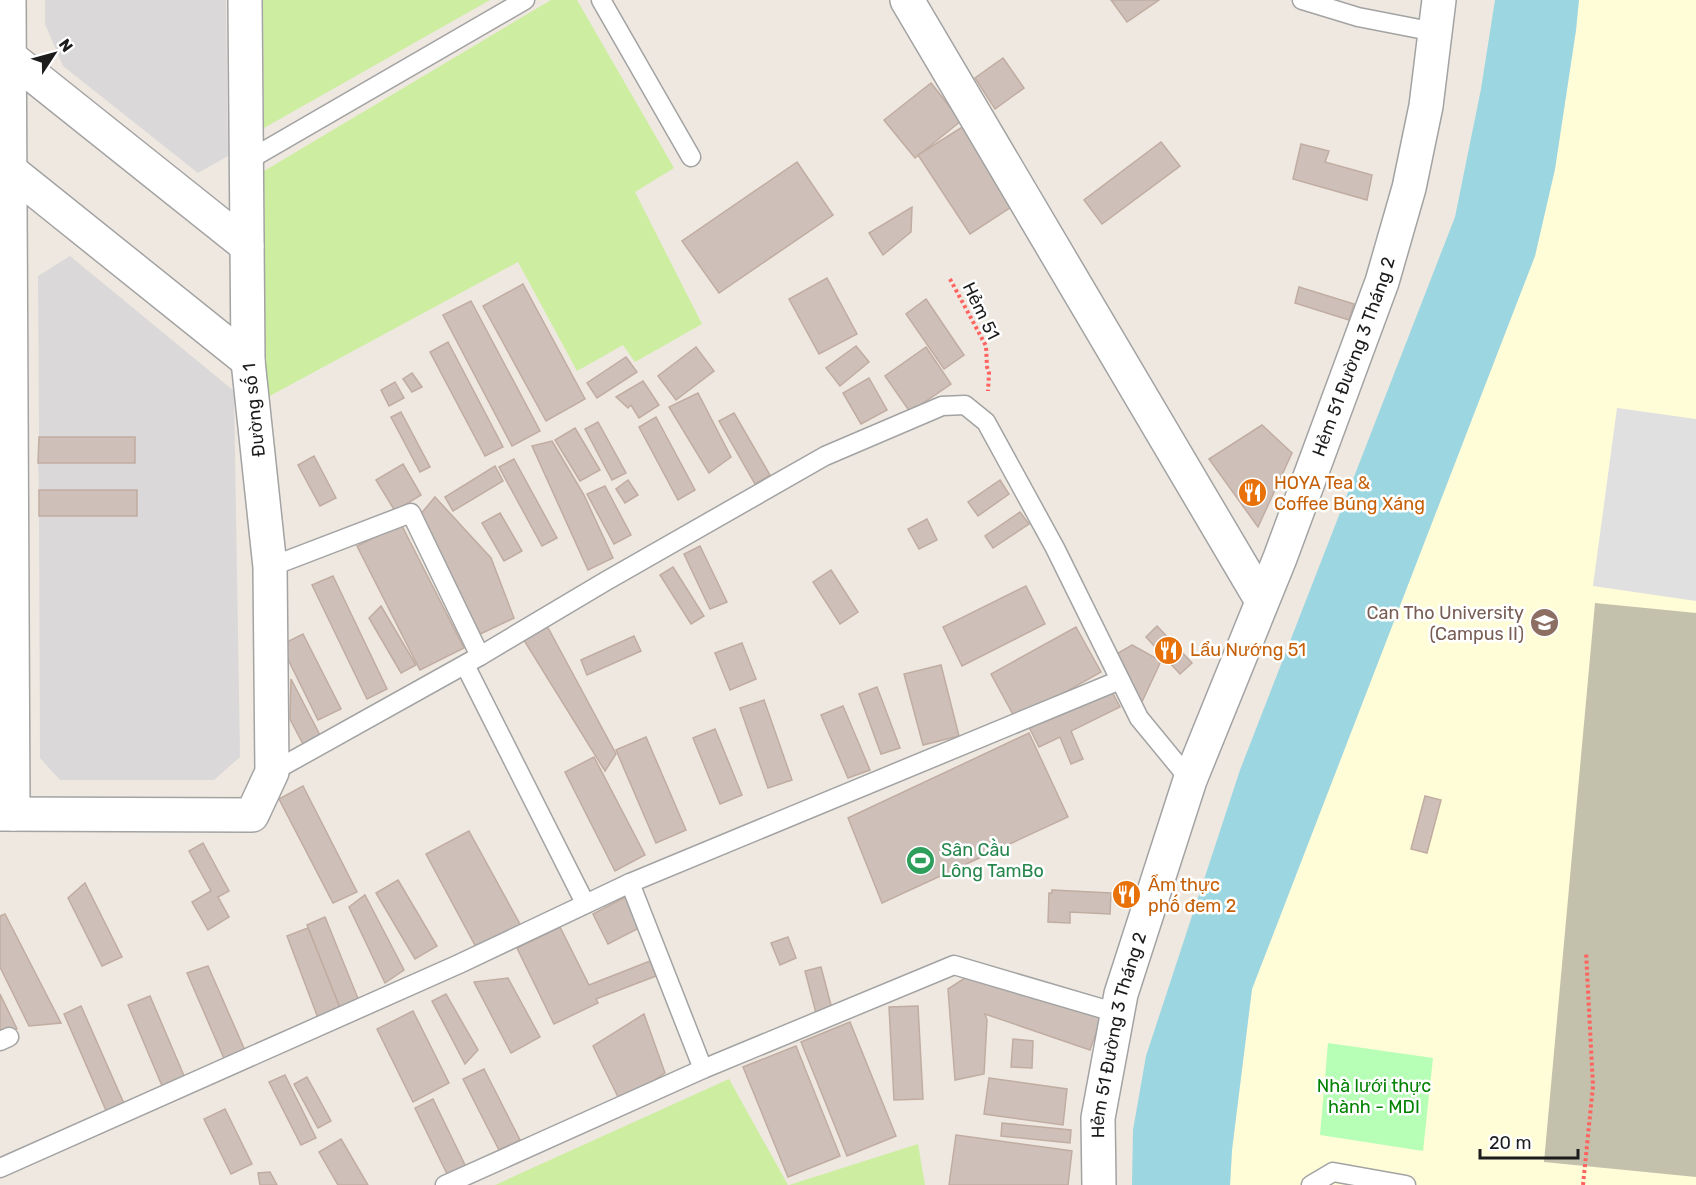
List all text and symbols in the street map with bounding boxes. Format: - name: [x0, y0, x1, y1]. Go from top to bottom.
- north arrow: [24, 24, 84, 84]
- text: N: [55, 35, 77, 56]
- street label: Hẻm 51 Đường 3 Tháng 2: [1307, 254, 1400, 460]
- street label: Hẻm 51: [958, 279, 1004, 343]
- street label: Đường số 1: [237, 362, 270, 458]
- place label: HOYA Tea & Coffee Búng Xáng: [1274, 472, 1425, 515]
- restaurant icon: HOYA Tea & Coffee Búng Xáng: [1237, 477, 1269, 509]
- place label: Can Tho University (Campus II): [1366, 602, 1524, 645]
- school or university icon: Can Tho University (Campus II): [1529, 607, 1561, 639]
- restaurant icon: Lẩu Nướng 51: [1153, 634, 1185, 666]
- place label: Lẩu Nướng 51: [1190, 639, 1306, 661]
- place label: Sân Cầu Lông TamBo: [941, 838, 1044, 882]
- sports icon: Sân Cầu Lông TamBo: [904, 844, 936, 876]
- place label: Ẩm thực phố đem 2: [1148, 874, 1236, 917]
- restaurant icon: Ẩm thực phố đem 2: [1111, 879, 1143, 911]
- street label: Hẻm 51 Đường 3 Tháng 2: [1087, 929, 1151, 1139]
- park label: Nhà lưới thực hành - MDI: [1317, 1075, 1431, 1118]
- scale bar: [1480, 1122, 1578, 1160]
- text: 20 m: [1489, 1132, 1531, 1154]

